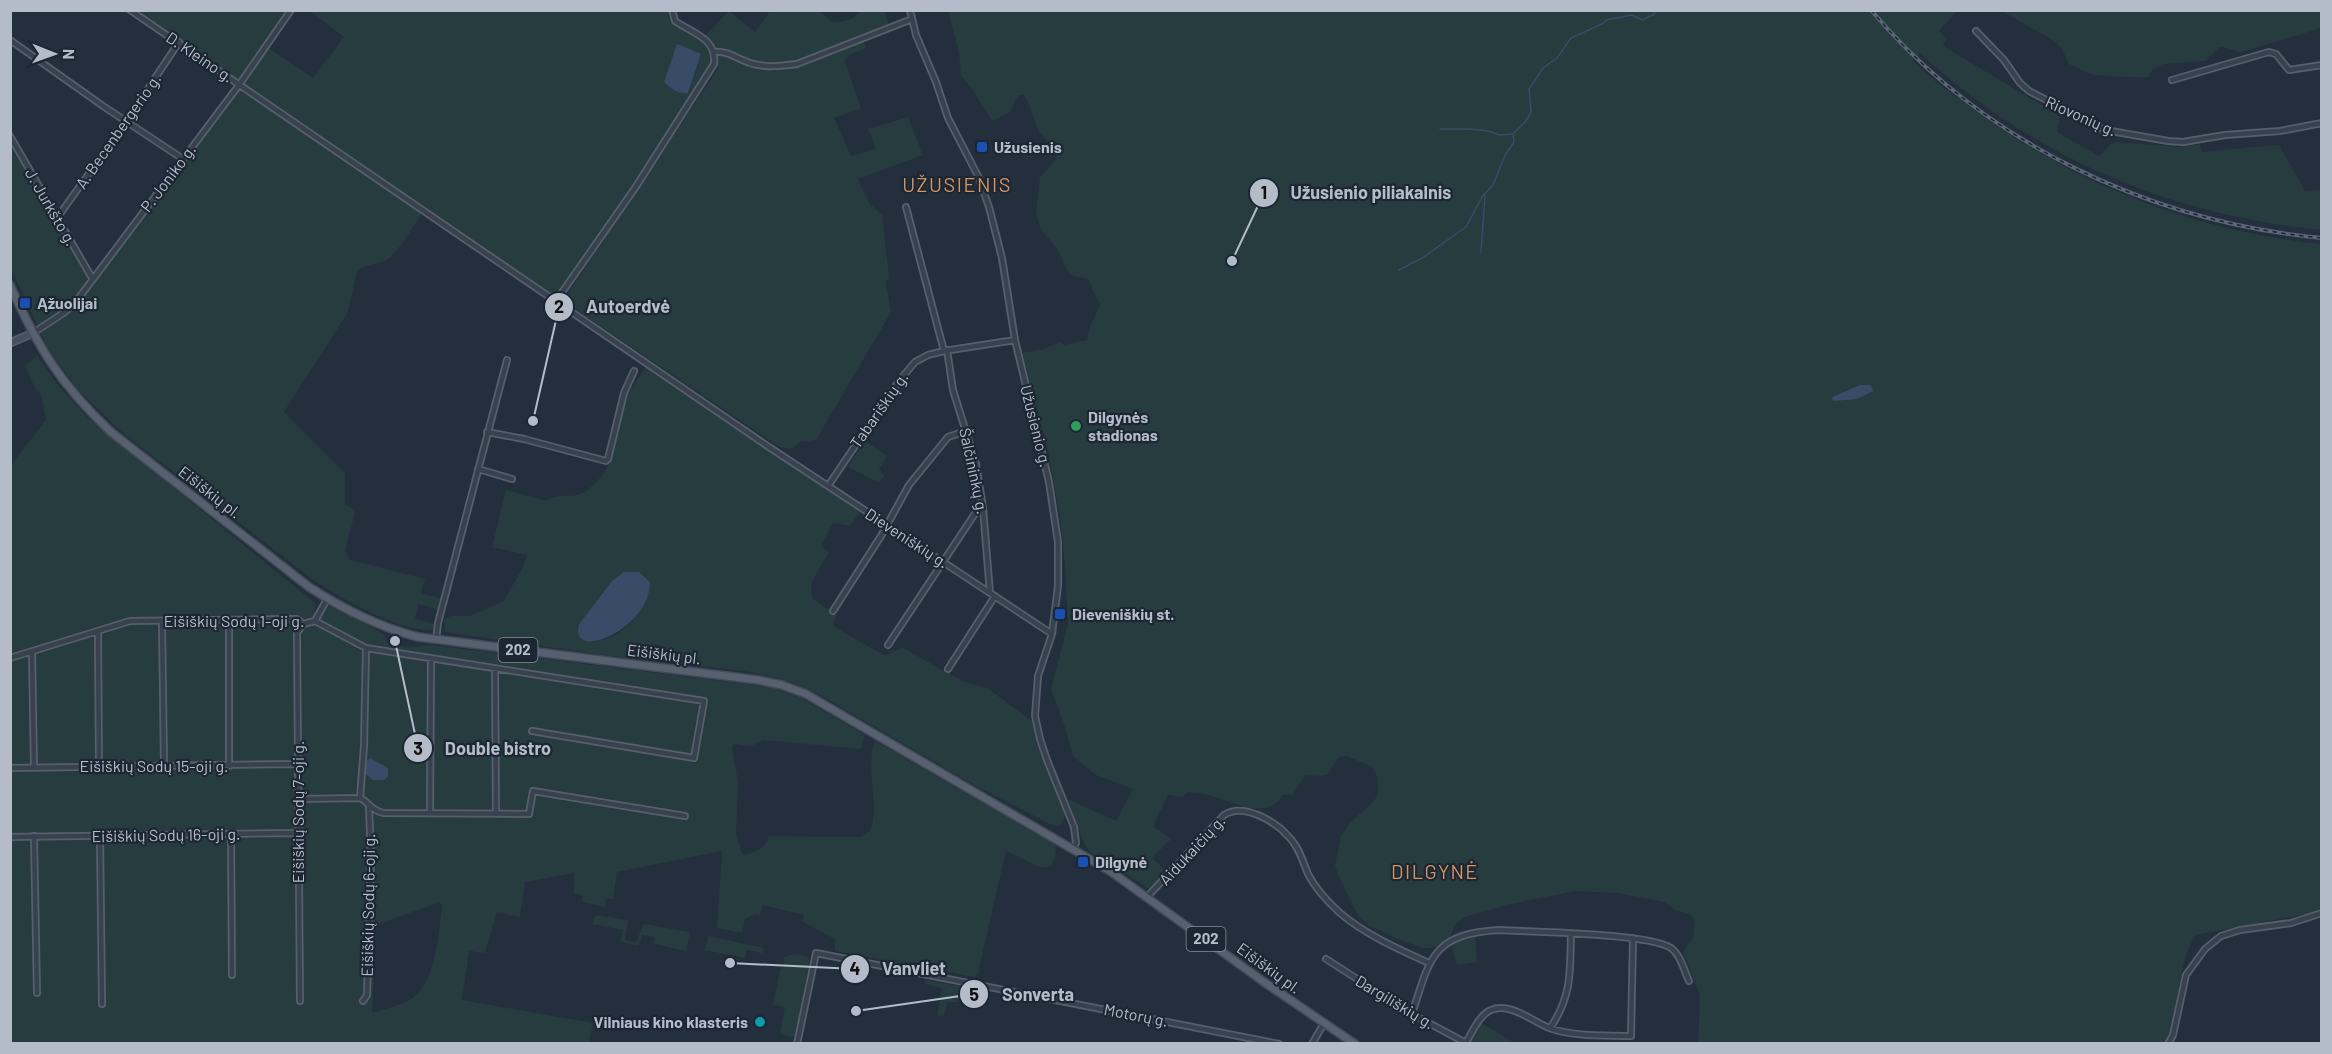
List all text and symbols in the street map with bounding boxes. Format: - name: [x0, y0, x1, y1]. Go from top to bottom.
- north arrow: [24, 24, 84, 84]
- street label: D. Kleino g.: [163, 27, 237, 86]
- text: N: [60, 49, 79, 60]
- street label: A. Becenbergerio g.: [71, 70, 164, 192]
- street label: Riovonių g.: [2043, 91, 2120, 140]
- place label: Užusienis: [994, 137, 1062, 156]
- street label: P. Joniko g.: [136, 140, 199, 215]
- marker: Užusienis: [975, 140, 989, 154]
- street label: J. Jurkšto g.: [22, 165, 81, 249]
- district label: UŽUSIENIS: [902, 172, 1012, 196]
- callout: Užusienio piliakalnis: [1249, 175, 1464, 211]
- text: 1: [1261, 181, 1267, 203]
- text: Užusienio piliakalnis: [1291, 181, 1451, 203]
- callout: Autoerdvė: [544, 289, 682, 325]
- place label: Ąžuolijai: [37, 293, 97, 312]
- text: 2: [554, 295, 564, 317]
- text: Autoerdvė: [586, 295, 670, 317]
- marker: Ąžuolijai: [18, 296, 32, 310]
- street label: Tabariškių g.: [845, 368, 912, 451]
- street label: Užusienio g.: [1017, 383, 1056, 469]
- place label: Dilgynės stadionas: [1088, 407, 1158, 444]
- marker: Dilgynės stadionas: [1069, 419, 1083, 433]
- street label: Šalčininkų g.: [956, 426, 993, 516]
- street label: Eišiškių pl.: [175, 461, 245, 522]
- street label: Dieveniškių g.: [862, 504, 953, 572]
- place label: Dieveniškių st.: [1072, 604, 1175, 623]
- marker: Dieveniškių st.: [1053, 607, 1067, 621]
- street label: Eišiškių Sodų 1-oji g.: [164, 611, 304, 630]
- road number: 202: [498, 638, 538, 662]
- street label: Eišiškių pl.: [626, 640, 702, 667]
- callout: Double bistro: [403, 730, 563, 766]
- text: 3: [413, 737, 423, 759]
- text: Double bistro: [445, 737, 551, 759]
- street label: Eišiškių Sodų 7-oji g.: [288, 741, 307, 883]
- street label: Eišiškių Sodų 15-oji g.: [80, 756, 228, 775]
- street label: Aidukaičių g.: [1155, 811, 1229, 888]
- street label: Eišiškių Sodų 16-oji g.: [91, 824, 241, 845]
- street label: Eišiškių Sodų 6-oji g.: [357, 833, 378, 977]
- place label: Dilgynė: [1095, 852, 1148, 871]
- marker: Dilgynė: [1076, 855, 1090, 869]
- district label: DILGYNĖ: [1391, 859, 1479, 883]
- road number: 202: [1186, 927, 1226, 951]
- street label: Eišiškių pl.: [1234, 938, 1305, 997]
- callout: Vanvliet: [840, 951, 958, 987]
- text: 4: [850, 957, 861, 979]
- text: Vanvliet: [882, 957, 946, 979]
- street label: Dargiliškių g.: [1352, 971, 1438, 1033]
- callout: Sonverta: [959, 976, 1086, 1012]
- text: 5: [969, 983, 979, 1005]
- text: Sonverta: [1002, 983, 1074, 1005]
- street label: Motorų g.: [1102, 999, 1170, 1030]
- place label: Vilniaus kino klasteris: [594, 1012, 748, 1031]
- marker: Vilniaus kino klasteris: [753, 1015, 767, 1029]

